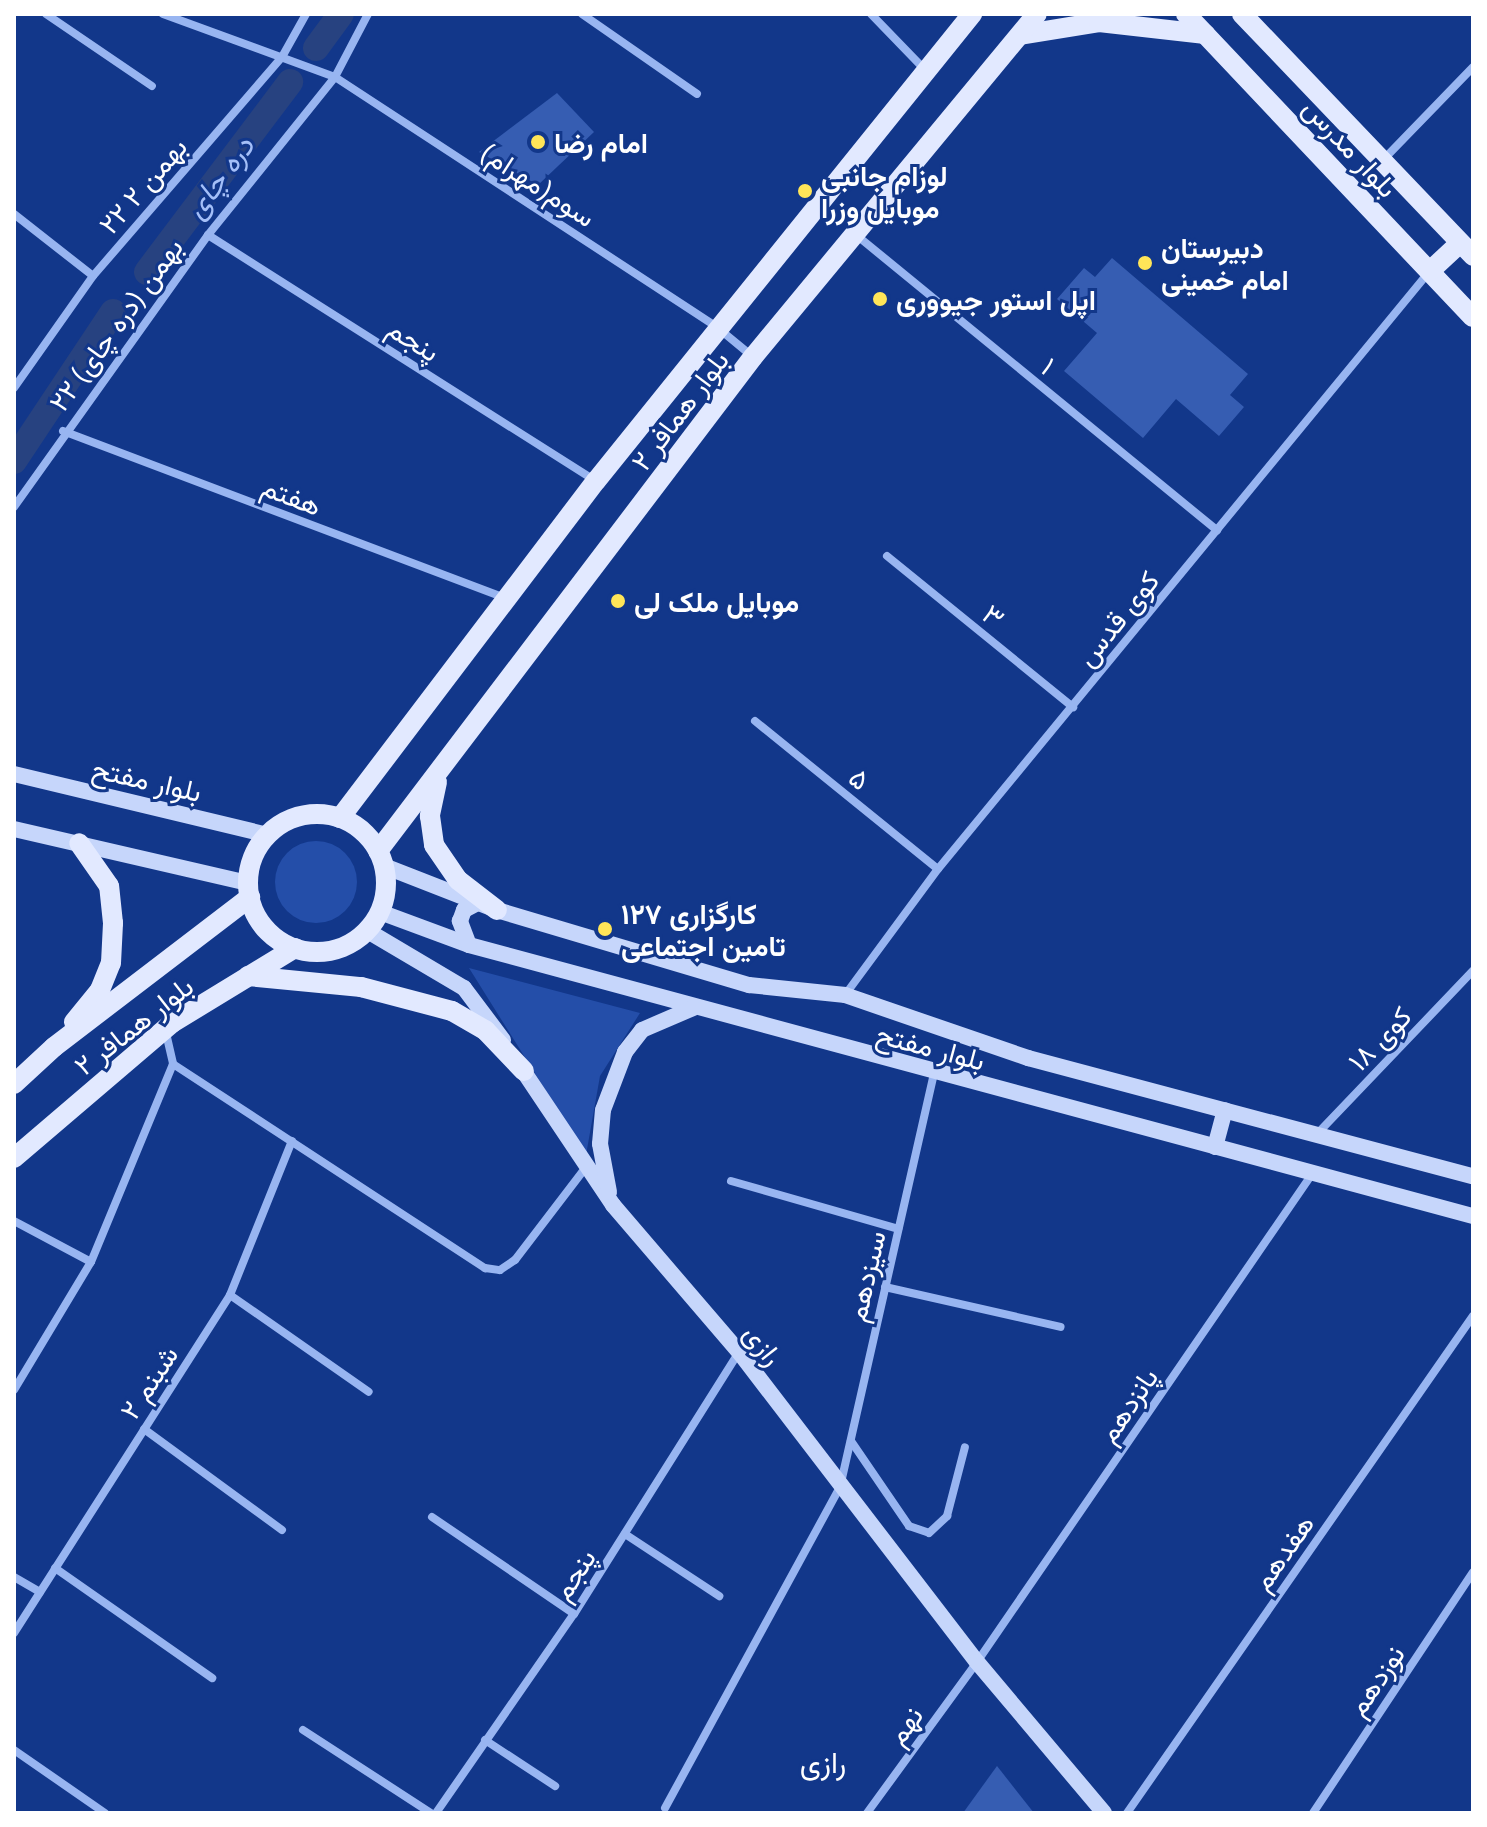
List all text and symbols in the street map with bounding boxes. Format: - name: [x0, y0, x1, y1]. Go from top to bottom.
- street label: بلوار مدرس: [1297, 90, 1405, 204]
- place label: امام رضا: [554, 125, 648, 159]
- water label: دره چای: [177, 129, 261, 225]
- street label: ۲۲ بهمن ۲: [91, 130, 193, 240]
- marker: امام رضا: [529, 133, 547, 151]
- street label: سوم(مهرام): [476, 135, 602, 233]
- place label: لوزام جانبی موبایل وزرا: [821, 158, 948, 224]
- marker: لوزام جانبی موبایل وزرا: [796, 182, 814, 200]
- place label: دبیرستان امام خمینی: [1161, 230, 1289, 296]
- street label: ۲۲ بهمن (دره چای): [41, 231, 189, 417]
- marker: دبیرستان امام خمینی: [1136, 254, 1154, 272]
- place label: اپل استور جيووری: [896, 282, 1096, 316]
- marker: اپل استور جيووری: [871, 290, 889, 308]
- street label: پنجم: [382, 310, 446, 368]
- street label: بلوار همافر ۲: [623, 343, 735, 477]
- street label: ۱: [1035, 349, 1063, 381]
- street label: هفتم: [257, 468, 327, 522]
- street label: کوی قدس: [1068, 564, 1166, 672]
- place label: موبایل ملک لی: [634, 584, 799, 618]
- marker: موبایل ملک لی: [609, 592, 627, 610]
- street label: ۳: [976, 596, 1012, 634]
- street label: بلوار مفتح: [89, 750, 205, 808]
- street label: ۵: [843, 760, 877, 796]
- place label: کارگزاری ۱۲۷ تامین اجتماعی: [621, 896, 786, 962]
- marker: کارگزاری ۱۲۷ تامین اجتماعی: [596, 920, 614, 938]
- street label: بلوار همافر ۲: [67, 968, 199, 1082]
- street label: کوی ۱۸: [1340, 999, 1418, 1077]
- street label: بلوار مفتح: [873, 1015, 989, 1077]
- street label: سیزدهم: [838, 1227, 892, 1325]
- street label: رازی: [737, 1317, 791, 1371]
- street label: شبنم ۲: [112, 1339, 184, 1425]
- street label: پانزدهم: [1090, 1361, 1164, 1449]
- street label: هفدهم: [1244, 1507, 1320, 1597]
- street label: پنجم: [544, 1542, 602, 1606]
- street label: نوزدهم: [1339, 1638, 1411, 1722]
- street label: نهم: [879, 1699, 929, 1751]
- district label: رازی: [800, 1744, 846, 1780]

